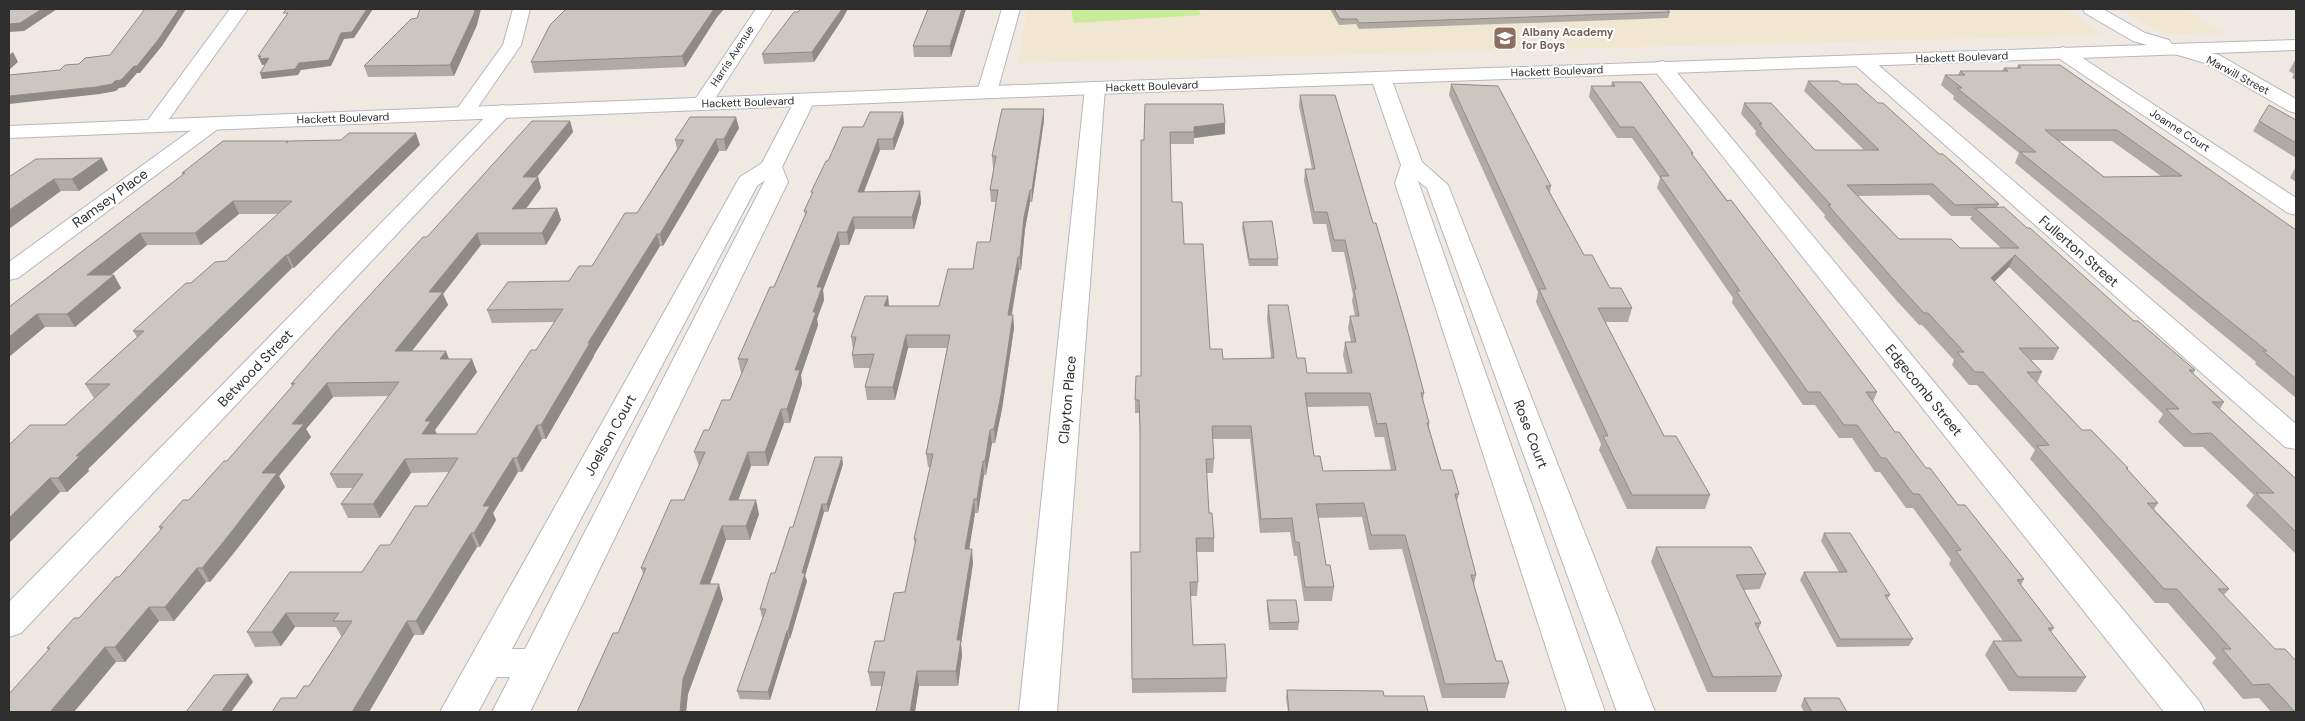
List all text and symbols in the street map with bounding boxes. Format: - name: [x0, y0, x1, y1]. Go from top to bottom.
- street label: Harris Avenue: [707, 23, 757, 89]
- school or university icon: Albany Academy for Boys: [1492, 25, 1518, 51]
- place label: Albany Academy for Boys: [1522, 25, 1614, 52]
- street label: Hackett Boulevard: [1915, 48, 2009, 66]
- street label: Marwill Street: [2204, 53, 2272, 97]
- street label: Hackett Boulevard: [1510, 62, 1604, 80]
- street label: Hackett Boulevard: [1105, 77, 1199, 95]
- street label: Hackett Boulevard: [701, 93, 795, 111]
- street label: Joanne Court: [2147, 105, 2213, 155]
- street label: Hackett Boulevard: [296, 109, 390, 127]
- street label: Ramsey Place: [69, 164, 151, 232]
- street label: Fullerton Street: [2035, 211, 2123, 291]
- street label: Betwood Street: [213, 325, 297, 411]
- street label: Edgecomb Street: [1881, 340, 1967, 440]
- street label: Clayton Place: [1054, 355, 1080, 445]
- street label: Joelson Court: [580, 391, 640, 479]
- street label: Rose Court: [1510, 397, 1552, 471]

